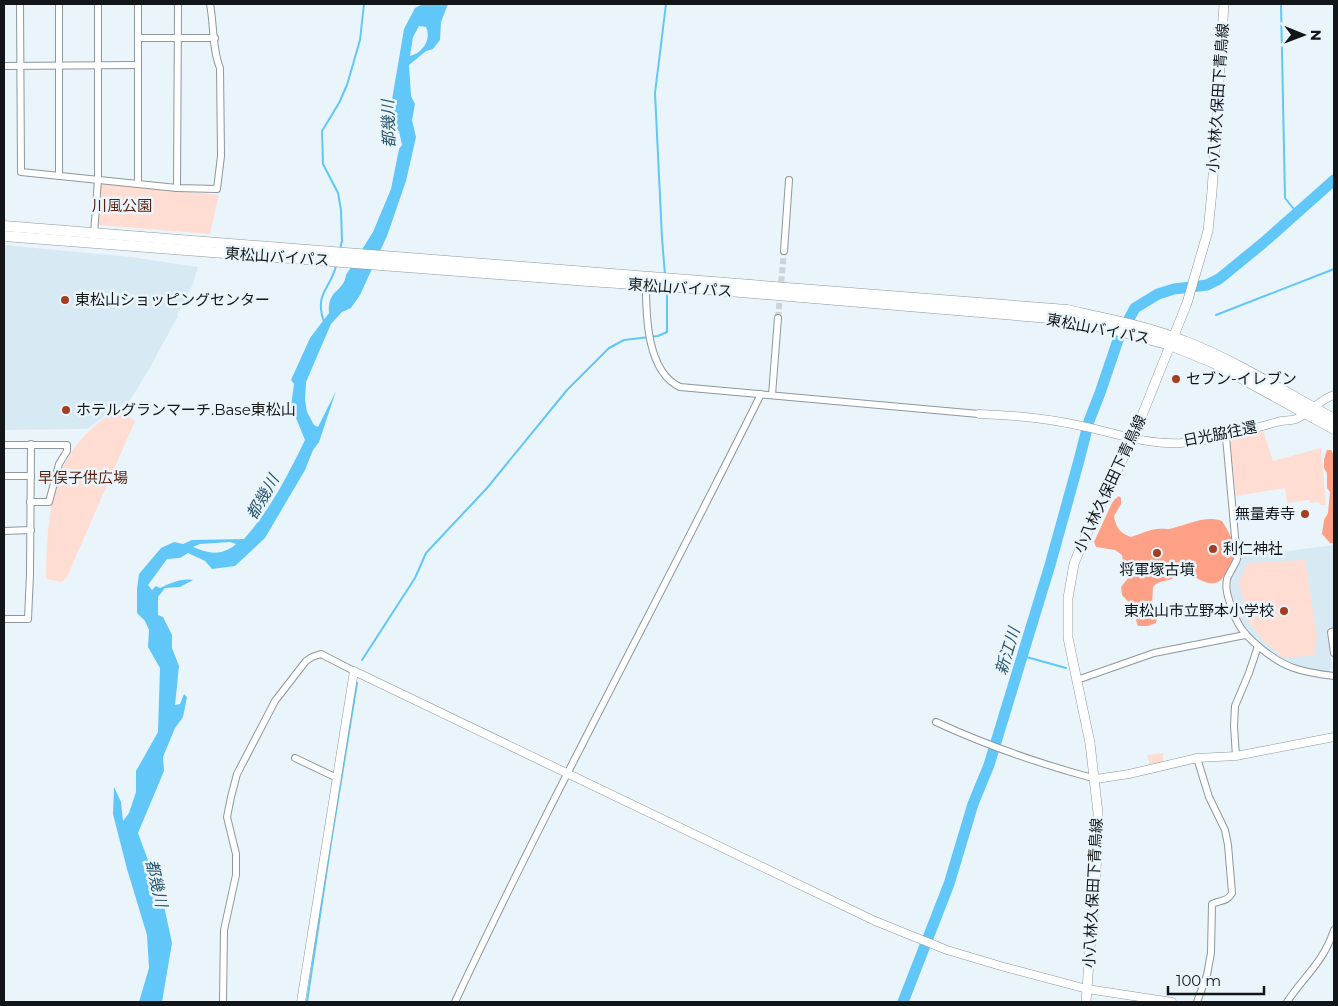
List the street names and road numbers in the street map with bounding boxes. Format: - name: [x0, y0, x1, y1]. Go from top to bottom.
- street label: 小八林久保田下青鳥線: [1203, 22, 1232, 173]
- street label: 東松山バイパス: [224, 243, 330, 270]
- street label: 東松山バイパス: [627, 274, 733, 301]
- street label: 東松山バイパス: [1045, 309, 1151, 348]
- street label: 小八林久保田下青鳥線: [1069, 412, 1150, 556]
- street label: 日光脇往還: [1181, 417, 1259, 450]
- street label: 小八林久保田下青鳥線: [1079, 818, 1106, 968]

